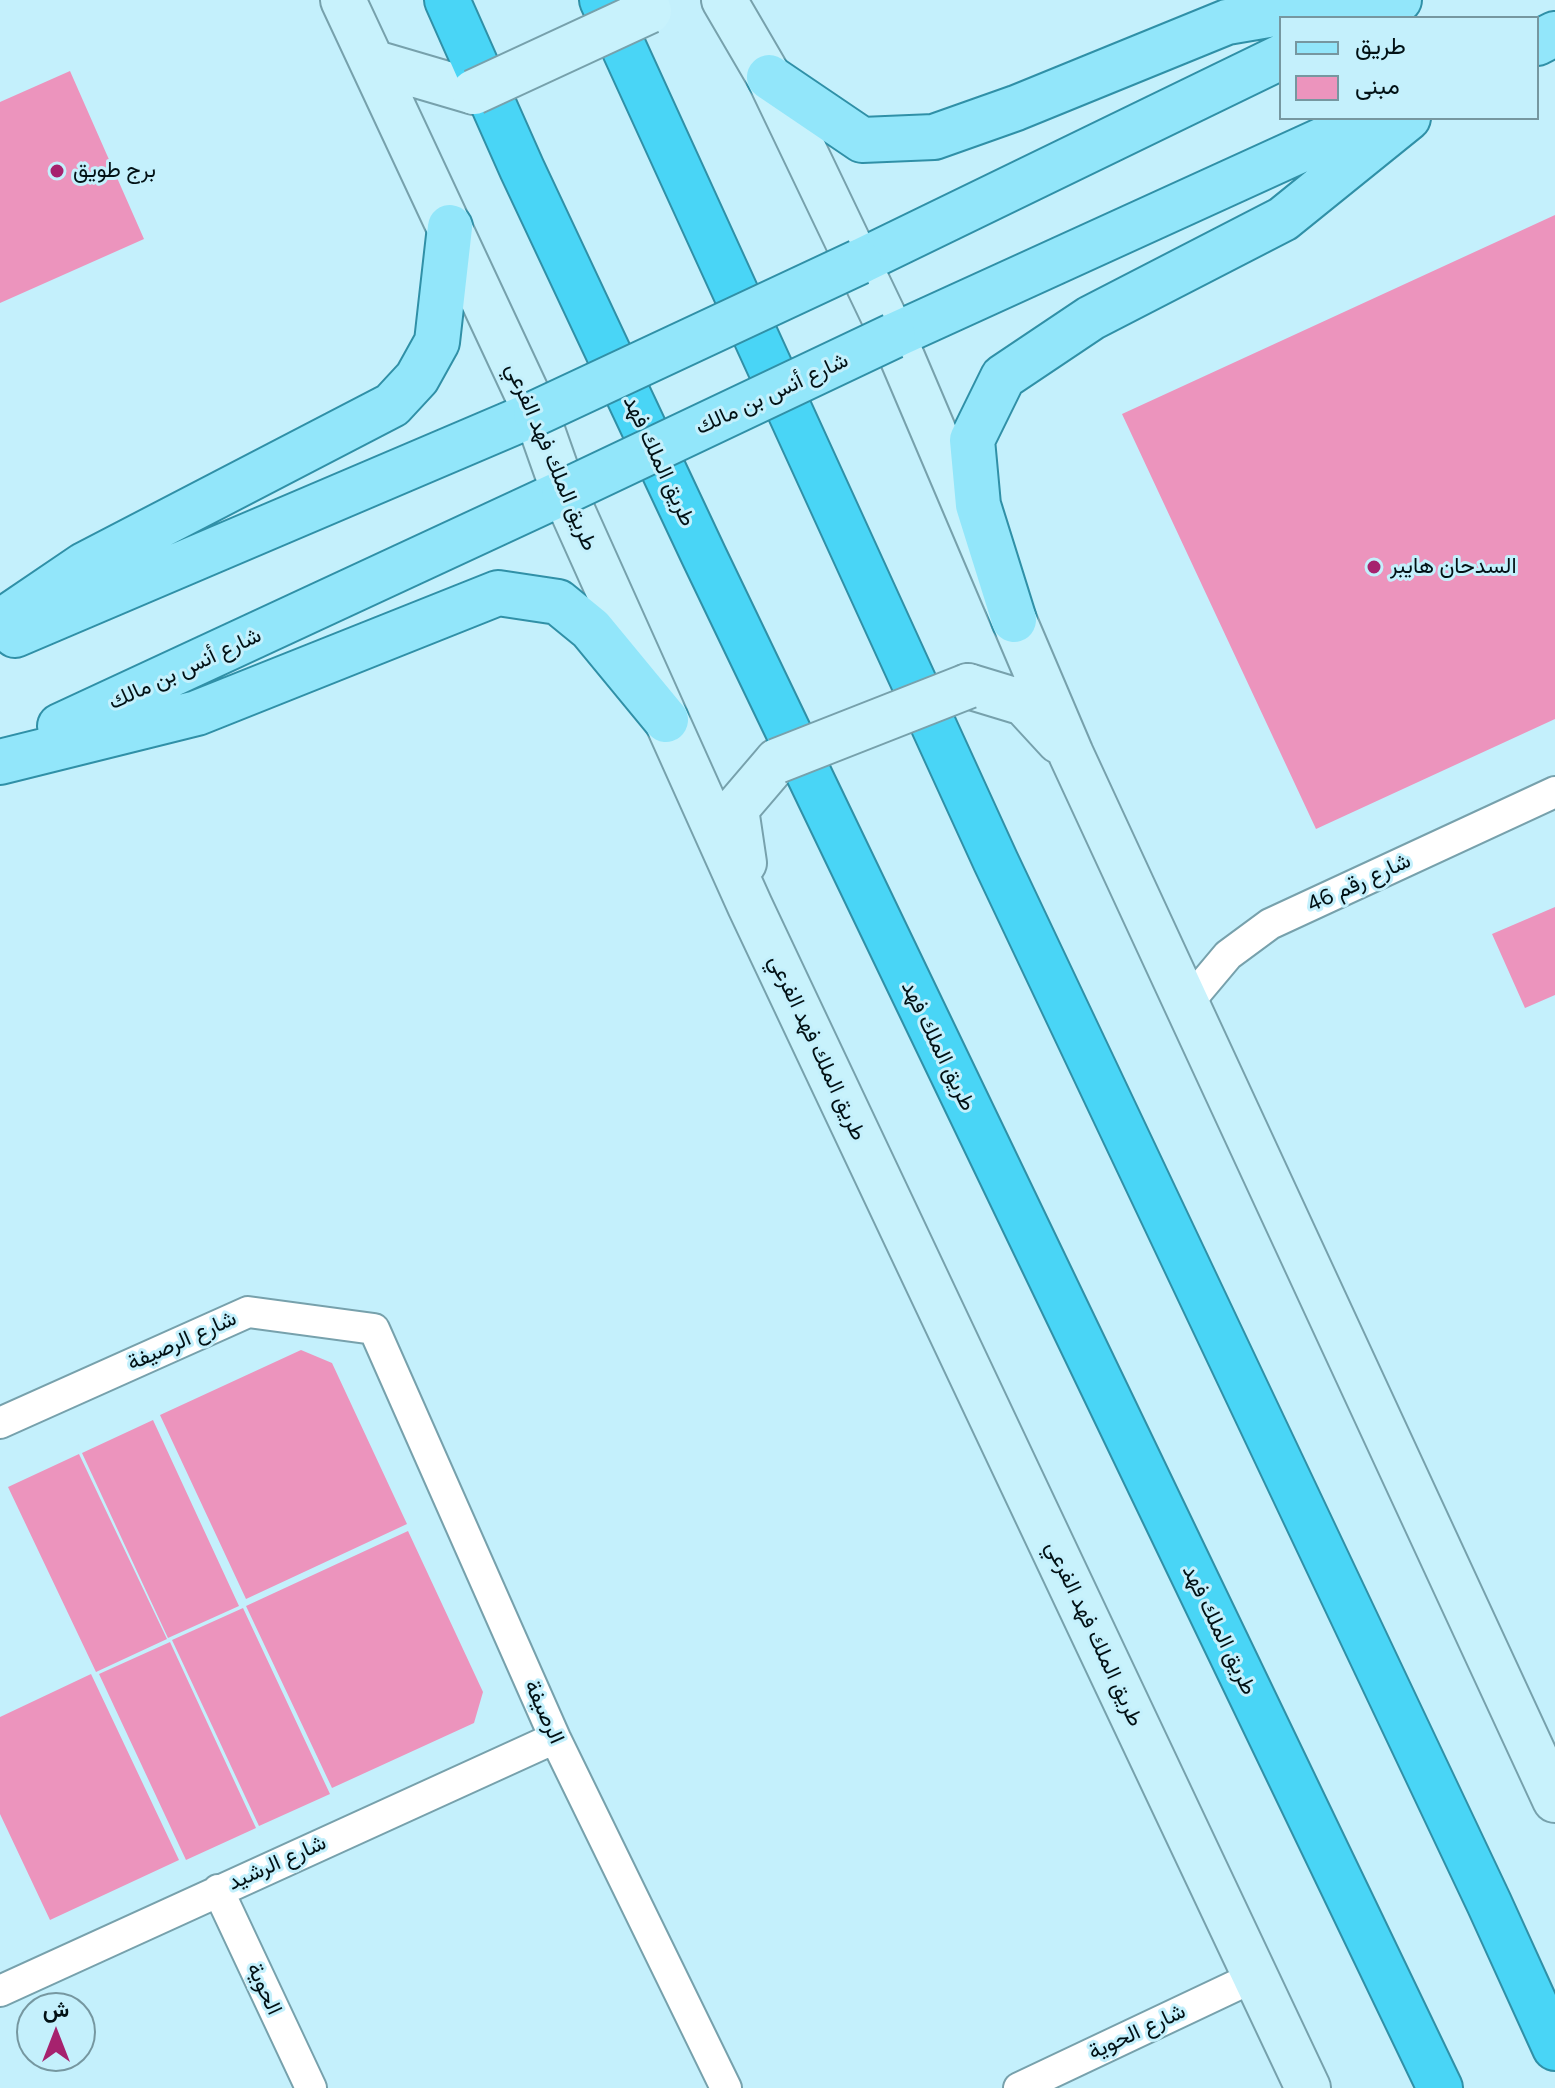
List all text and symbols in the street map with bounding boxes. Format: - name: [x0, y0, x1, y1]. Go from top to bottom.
- legend: [1279, 16, 1539, 120]
- text: طريق: [1355, 31, 1406, 60]
- text: مبنى: [1355, 71, 1400, 100]
- place label: برج طويق: [73, 158, 156, 184]
- marker: برج طويق: [48, 162, 66, 180]
- street label: شارع أنس بن مالك: [692, 347, 852, 441]
- street label: طريق الملك فهد الفرعي: [499, 359, 603, 555]
- street label: طريق الملك فهد: [617, 391, 701, 531]
- place label: السدحان هايبر: [1390, 554, 1517, 580]
- marker: السدحان هايبر: [1365, 558, 1383, 576]
- street label: شارع أنس بن مالك: [105, 622, 265, 716]
- street label: شارع رقم 46: [1303, 848, 1415, 918]
- street label: طريق الملك فهد الفرعي: [762, 951, 872, 1145]
- street label: طريق الملك فهد: [895, 977, 981, 1115]
- street label: شارع الرصيفة: [123, 1305, 241, 1377]
- street label: طريق الملك فهد الفرعي: [1039, 1537, 1149, 1731]
- street label: طريق الملك فهد: [1176, 1561, 1262, 1699]
- street label: الرصيفة: [518, 1676, 570, 1748]
- street label: شارع الرشيد: [224, 1830, 330, 1896]
- street label: الحوية: [241, 1959, 287, 2019]
- north arrow: [16, 1992, 96, 2072]
- text: ش: [43, 1996, 69, 2023]
- street label: شارع الحوية: [1084, 1998, 1190, 2066]

